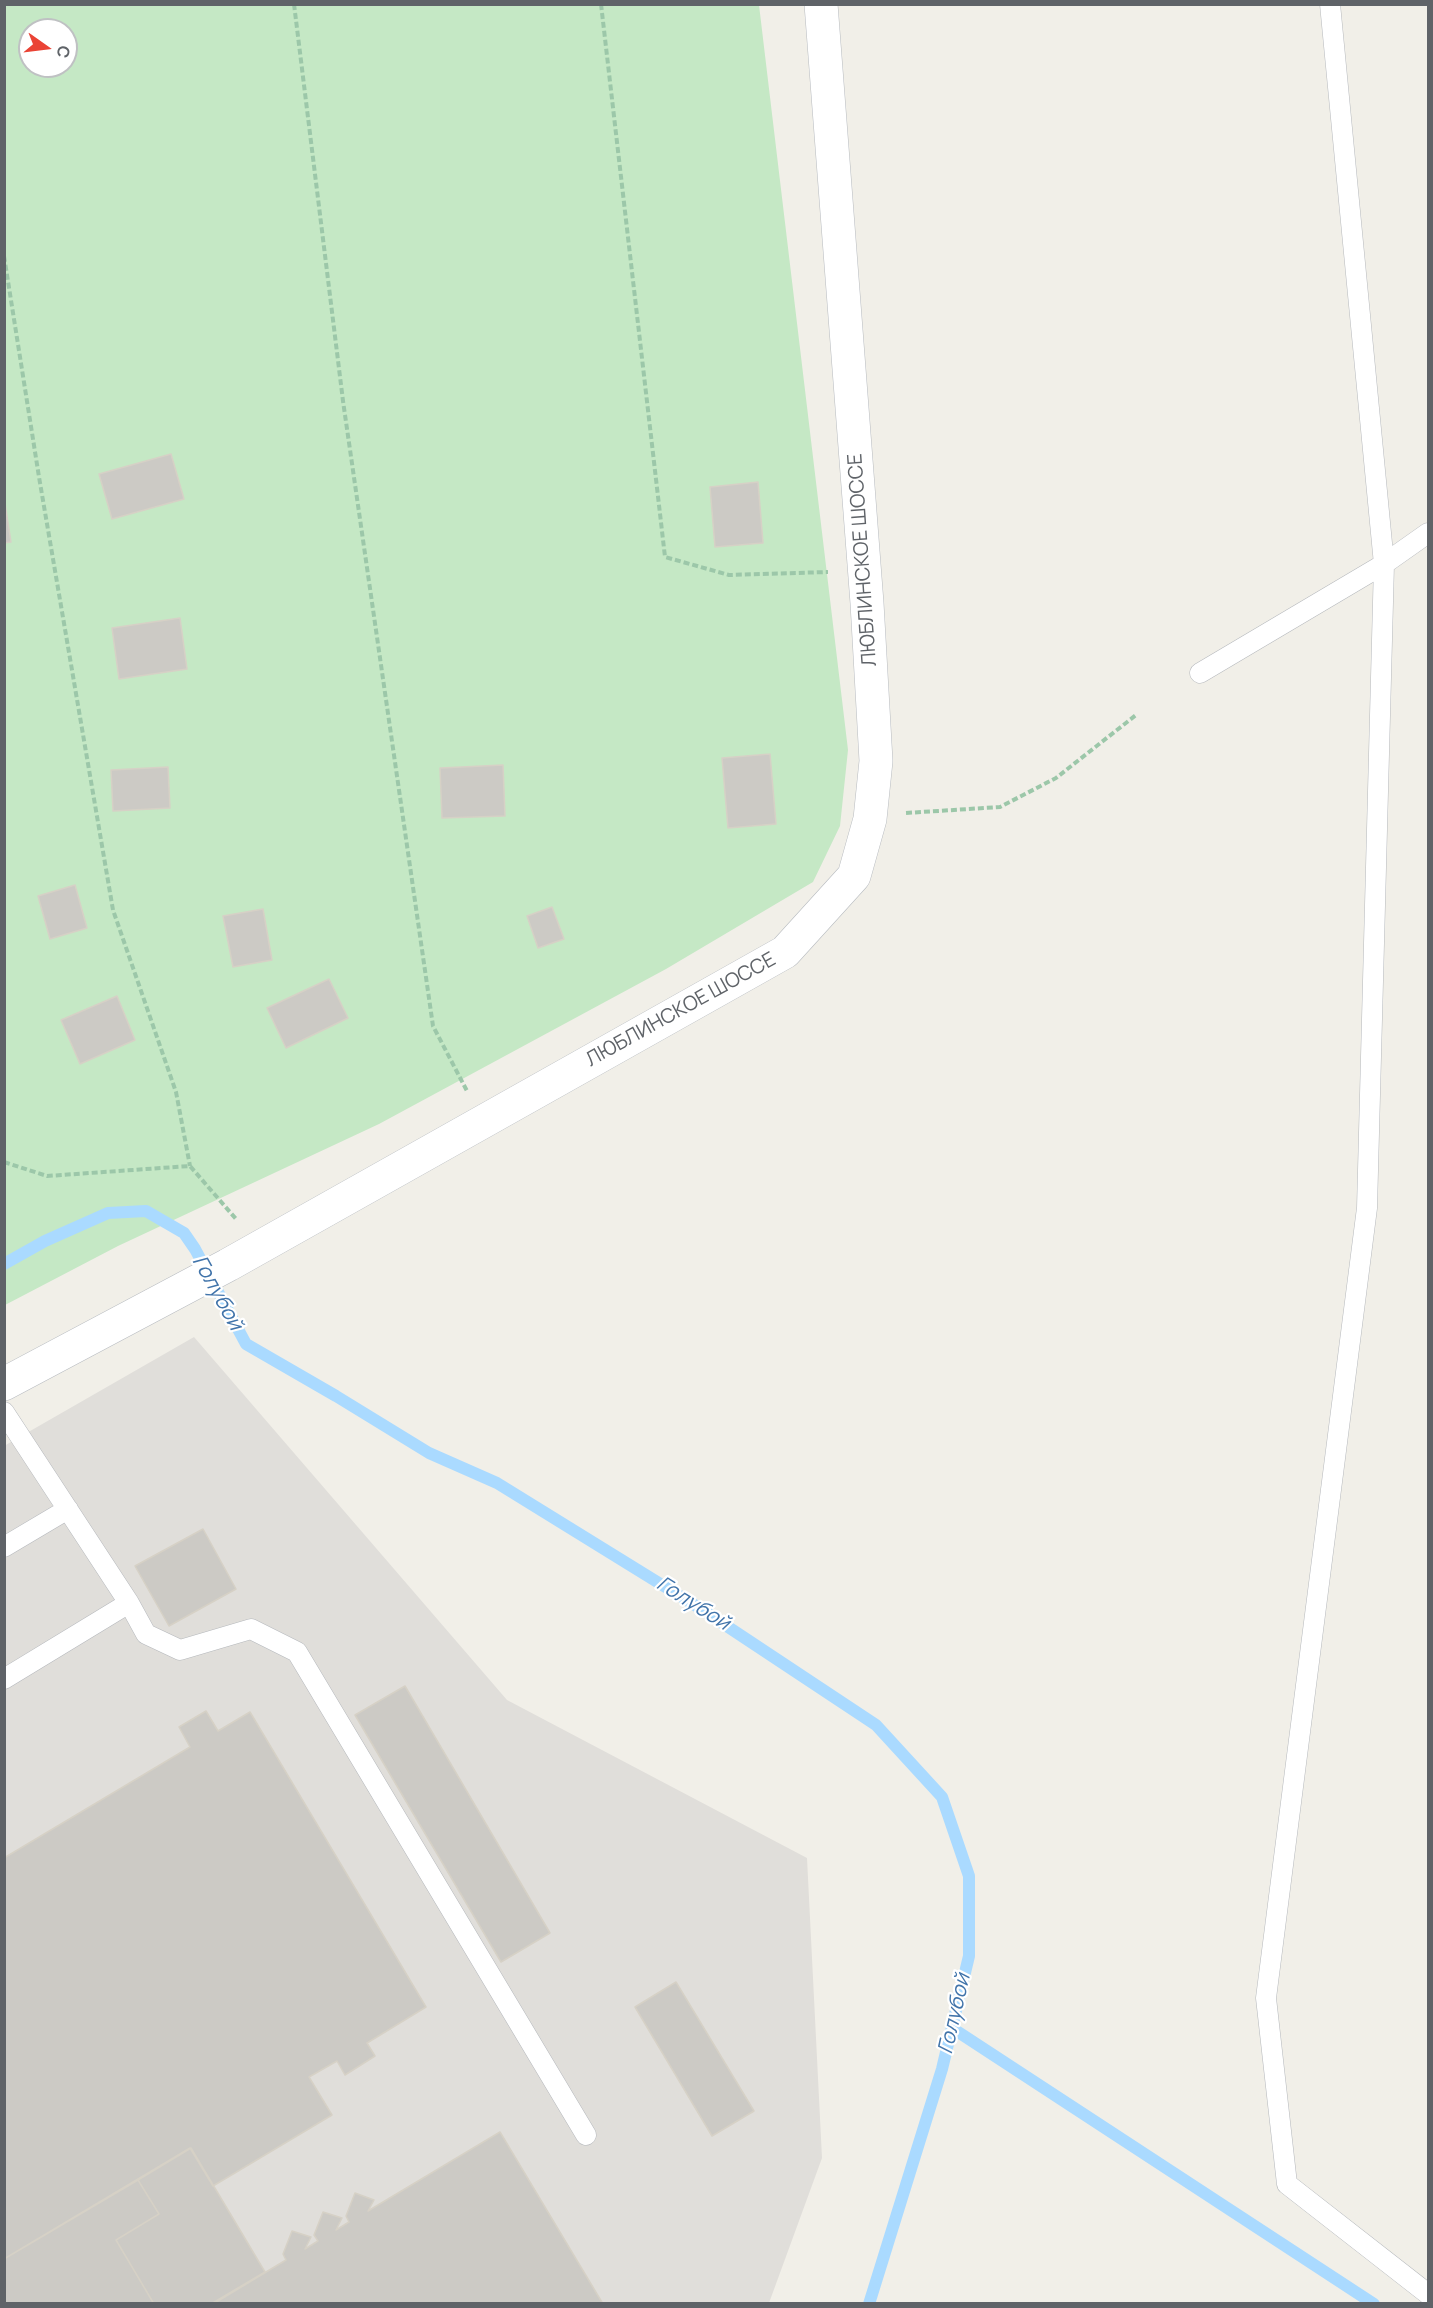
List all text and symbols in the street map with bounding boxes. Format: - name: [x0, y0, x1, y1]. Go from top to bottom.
- north arrow: [18, 18, 78, 78]
- text: С: [51, 43, 76, 60]
- street label: ЛЮБЛИНСКОЕ ШОССЕ: [844, 453, 882, 667]
- street label: ЛЮБЛИНСКОЕ ШОССЕ: [582, 948, 780, 1072]
- water label: Голубой: [186, 1251, 248, 1335]
- water label: Голубой: [652, 1572, 734, 1636]
- water label: Голубой: [934, 1971, 976, 2057]

